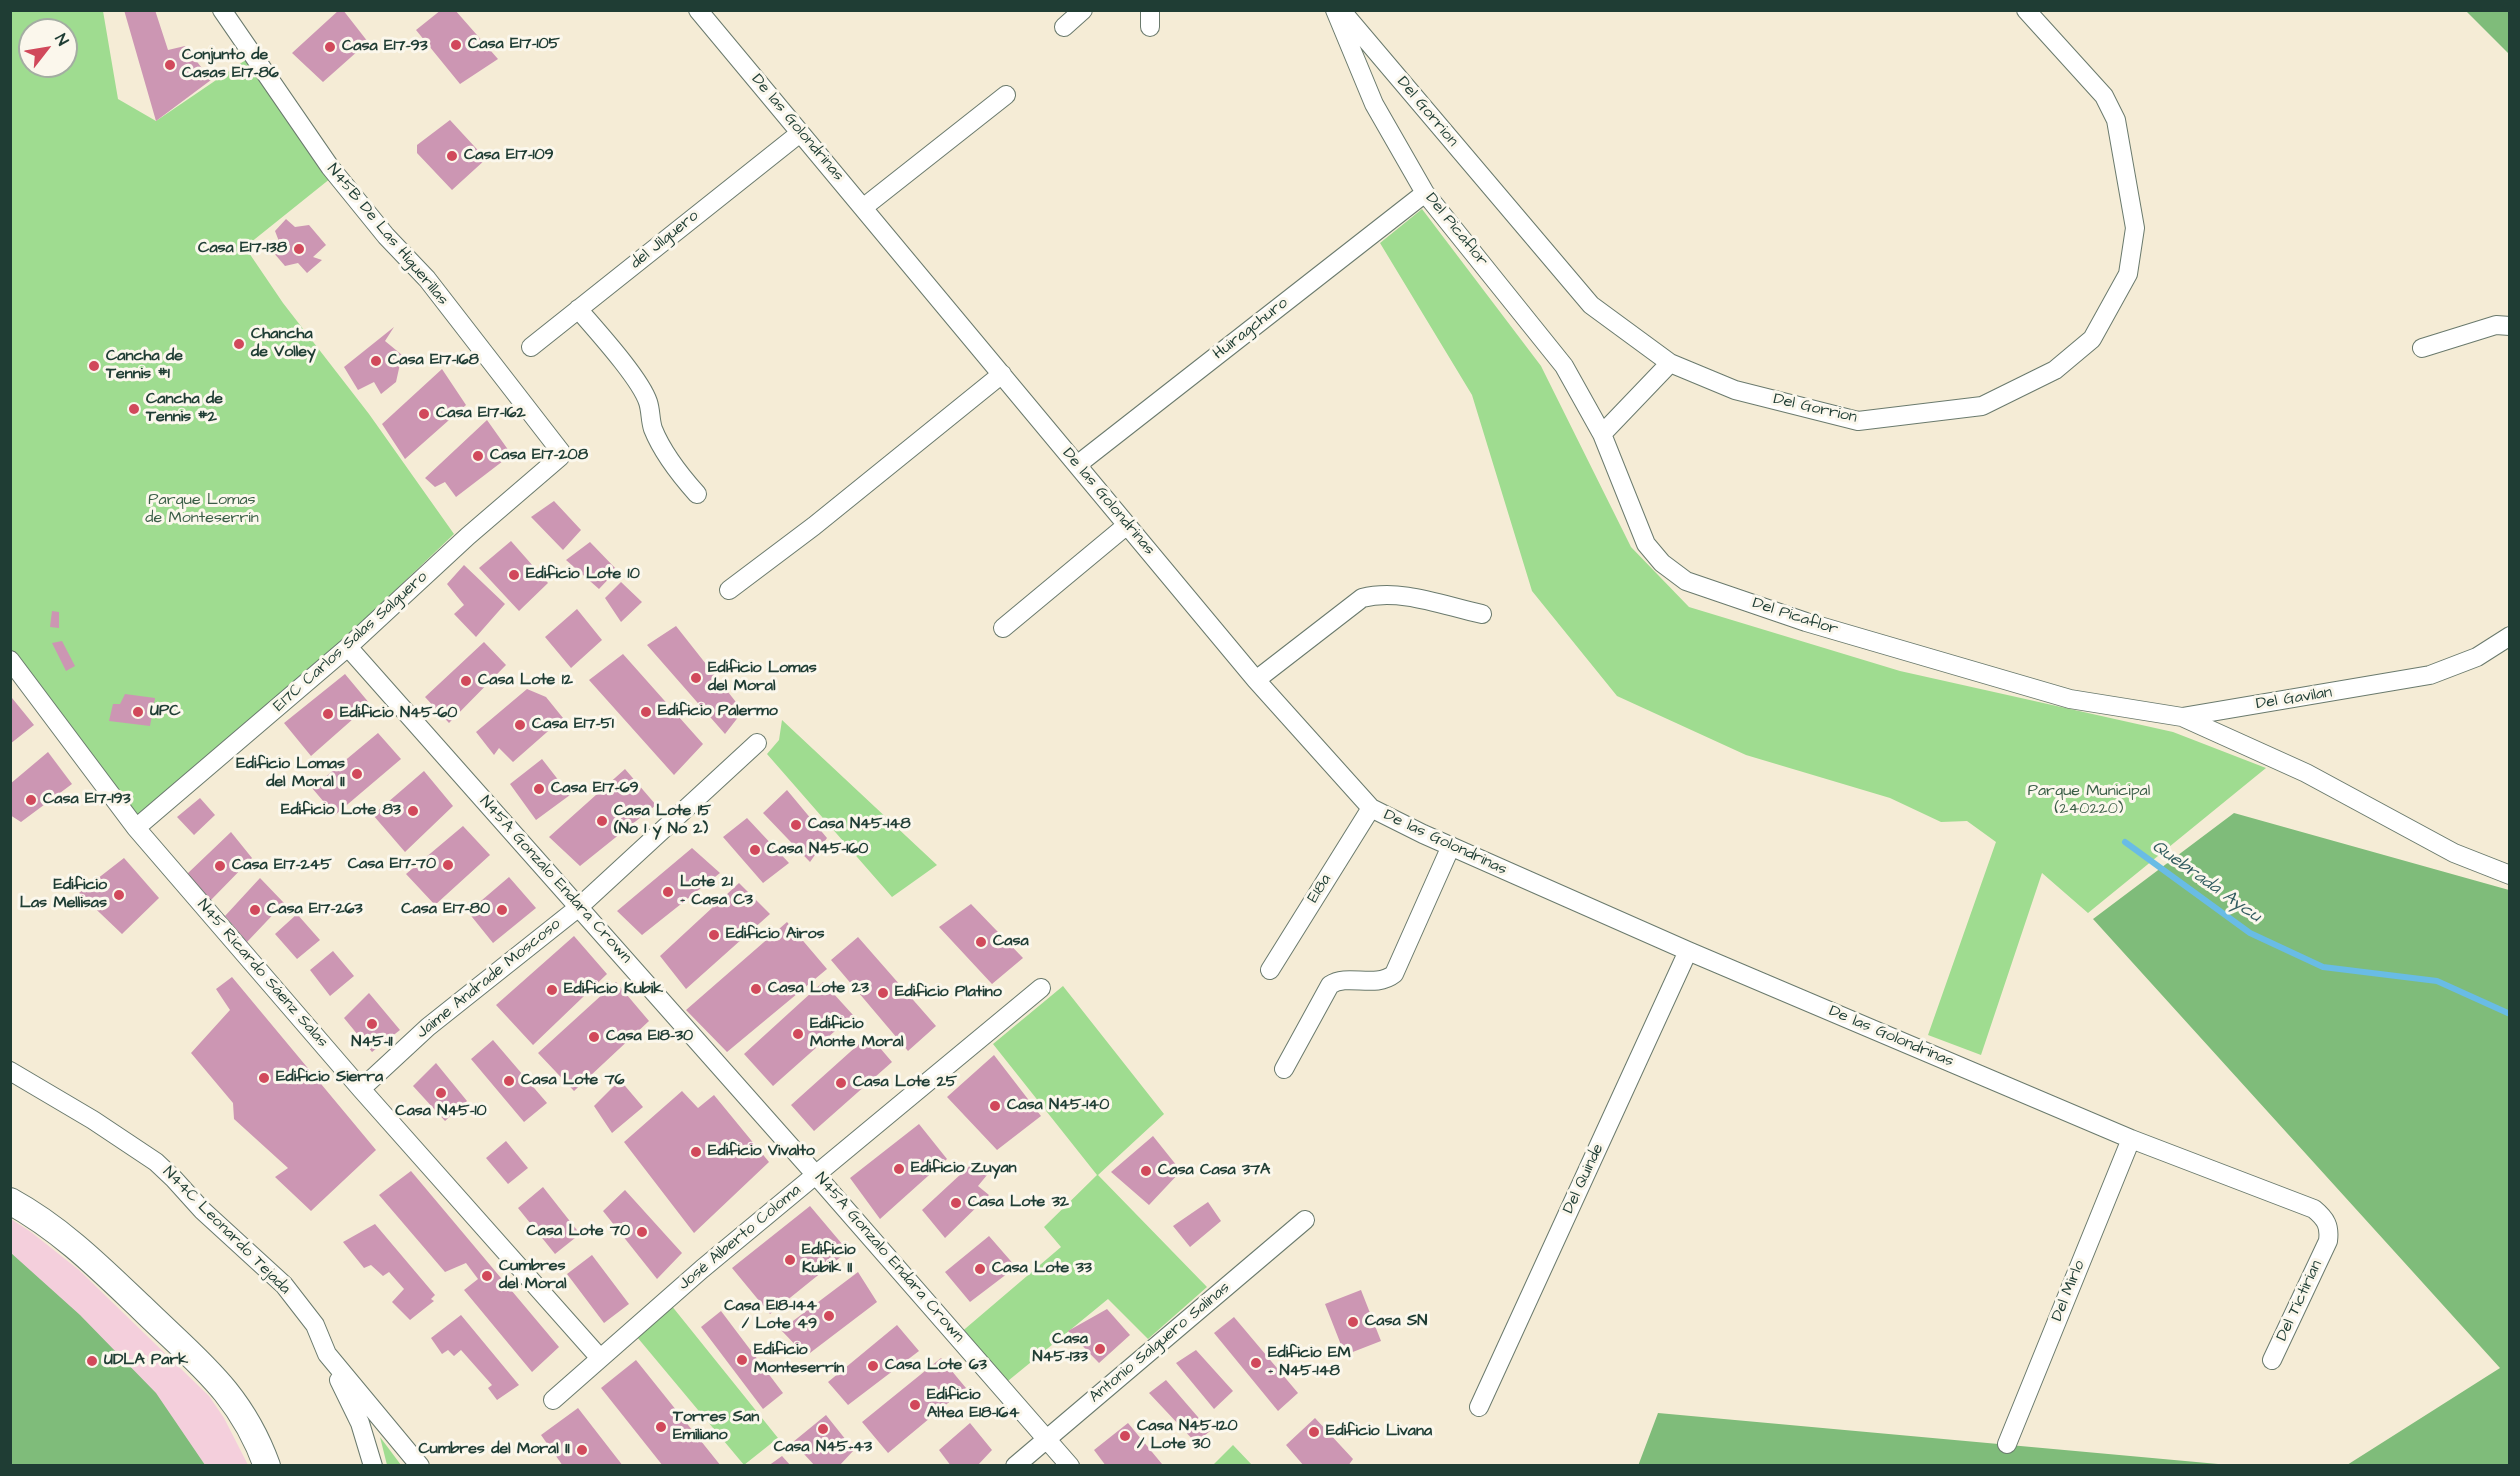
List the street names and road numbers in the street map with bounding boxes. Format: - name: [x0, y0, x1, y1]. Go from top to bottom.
- street label: De las Golondrinas: [747, 71, 847, 185]
- street label: Del Gorrion: [1392, 73, 1462, 151]
- street label: N45B De Las Higuerillas: [322, 160, 452, 310]
- street label: Del Picaflor: [1421, 189, 1491, 271]
- street label: del Jilguero: [627, 207, 703, 273]
- street label: Huiragchuro: [1210, 294, 1292, 364]
- street label: Del Gorrion: [1771, 390, 1859, 428]
- street label: De las Golondrinas: [1058, 445, 1158, 559]
- street label: E17C Carlos Salas Salguero: [270, 568, 432, 716]
- street label: Del Picaflor: [1750, 594, 1840, 640]
- street label: Del Gavilan: [2255, 684, 2333, 714]
- street label: N45A Gonzalo Endara Crown: [475, 792, 635, 968]
- street label: De las Golondrinas: [1380, 806, 1510, 880]
- street label: E18a: [1304, 871, 1336, 907]
- street label: N45 Ricardo Sáenz Salas: [193, 896, 331, 1052]
- street label: Jaime Andrade Moscoso: [413, 915, 565, 1043]
- street label: De las Golondrinas: [1826, 1002, 1956, 1072]
- street label: Del Quinde: [1560, 1141, 1608, 1217]
- street label: N44C Leonardo Tejada: [158, 1163, 294, 1299]
- street label: N45A Gonzalo Endara Crown: [810, 1169, 968, 1347]
- street label: José Alberto Coloma: [675, 1181, 805, 1295]
- street label: Del Mirlo: [2048, 1258, 2090, 1324]
- street label: Del Tictirian: [2273, 1258, 2327, 1344]
- street label: Antonio Salguero Salinas: [1086, 1279, 1234, 1407]

